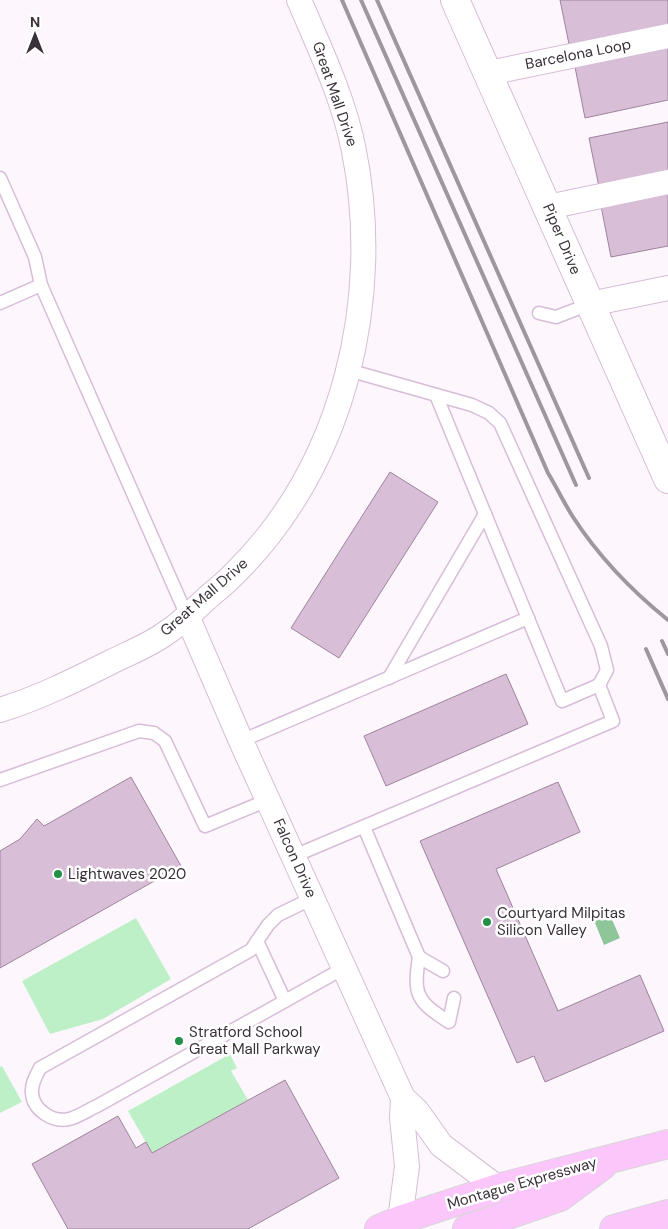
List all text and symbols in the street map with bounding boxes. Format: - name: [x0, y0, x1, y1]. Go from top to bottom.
- north arrow: [10, 10, 60, 60]
- text: N: [30, 13, 40, 31]
- street label: Barcelona Loop: [523, 34, 633, 74]
- street label: Great Mall Drive: [308, 39, 362, 149]
- street label: Piper Drive: [538, 200, 586, 278]
- street label: Great Mall Drive: [156, 553, 252, 641]
- street label: Falcon Drive: [269, 815, 321, 901]
- place label: Lightwaves 2020: [68, 864, 186, 884]
- marker: Lightwaves 2020: [52, 868, 64, 880]
- place label: Courtyard Milpitas Silicon Valley: [497, 903, 626, 940]
- marker: Courtyard Milpitas Silicon Valley: [481, 916, 493, 928]
- place label: Stratford School Great Mall Parkway: [189, 1022, 321, 1059]
- marker: Stratford School Great Mall Parkway: [173, 1035, 185, 1047]
- street label: Montague Expressway: [445, 1152, 600, 1214]

